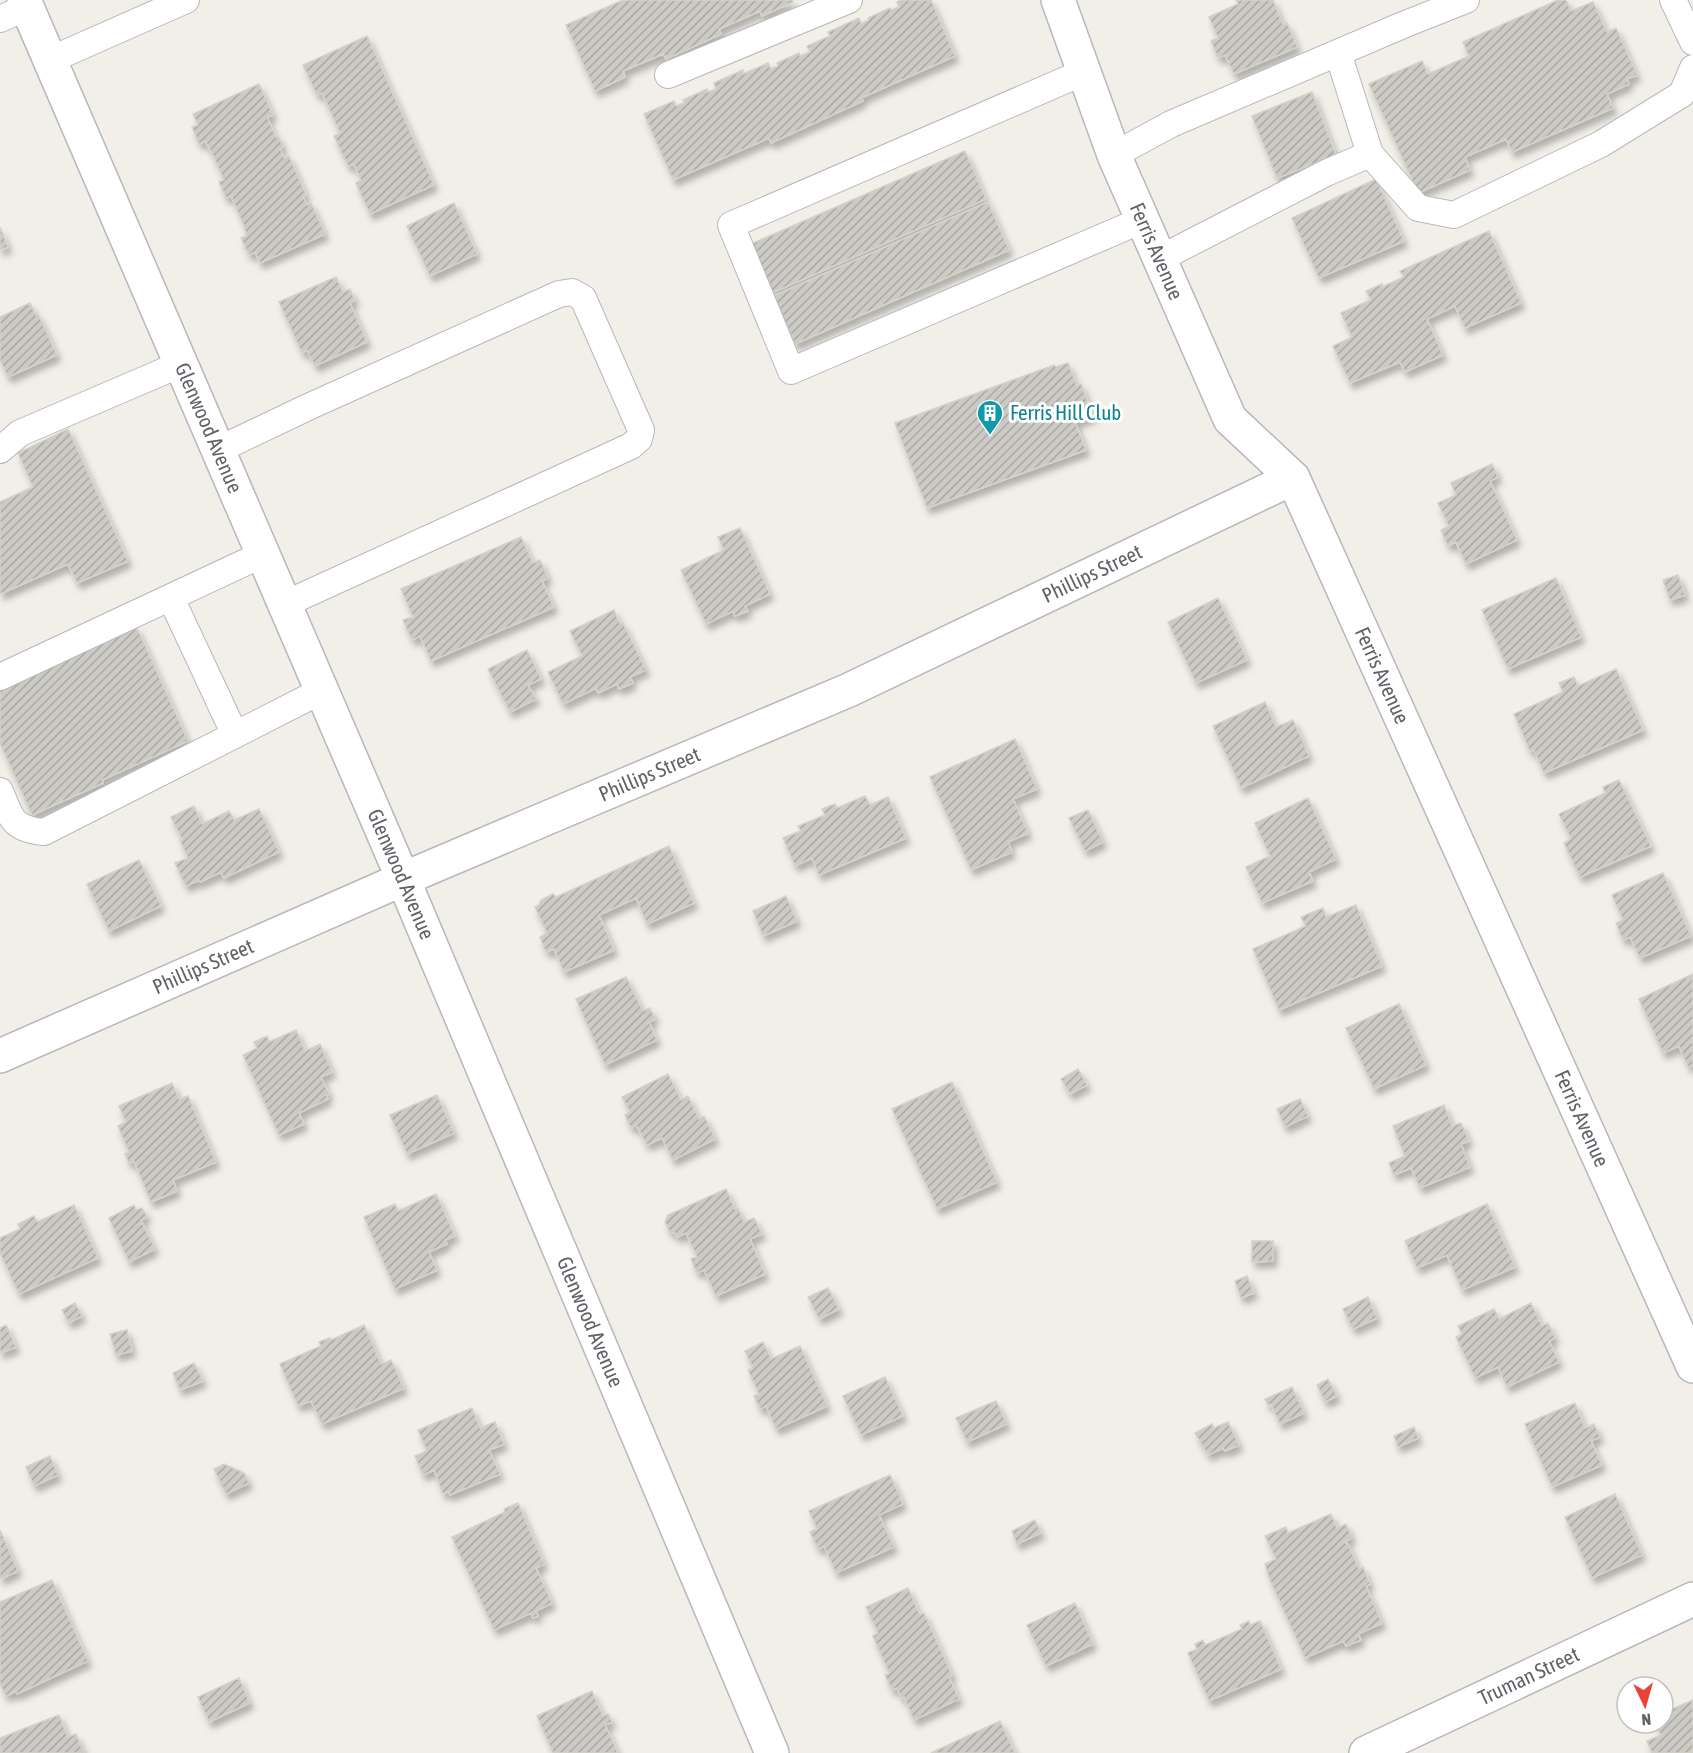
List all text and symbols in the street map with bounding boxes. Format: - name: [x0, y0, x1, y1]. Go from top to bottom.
- street label: Ferris Avenue: [1125, 199, 1189, 303]
- street label: Glenwood Avenue: [171, 359, 248, 496]
- building icon: Ferris Hill Club: [975, 398, 1005, 436]
- place label: Ferris Hill Club: [1010, 400, 1121, 424]
- street label: Phillips Street: [1038, 539, 1146, 607]
- street label: Ferris Avenue: [1351, 623, 1415, 727]
- street label: Phillips Street: [595, 742, 704, 806]
- street label: Glenwood Avenue: [363, 805, 440, 943]
- street label: Phillips Street: [149, 933, 257, 998]
- street label: Ferris Avenue: [1550, 1066, 1615, 1170]
- street label: Glenwood Avenue: [553, 1253, 629, 1390]
- street label: Truman Street: [1474, 1641, 1583, 1709]
- north arrow: [1615, 1675, 1675, 1735]
- text: N: [1641, 1711, 1652, 1729]

